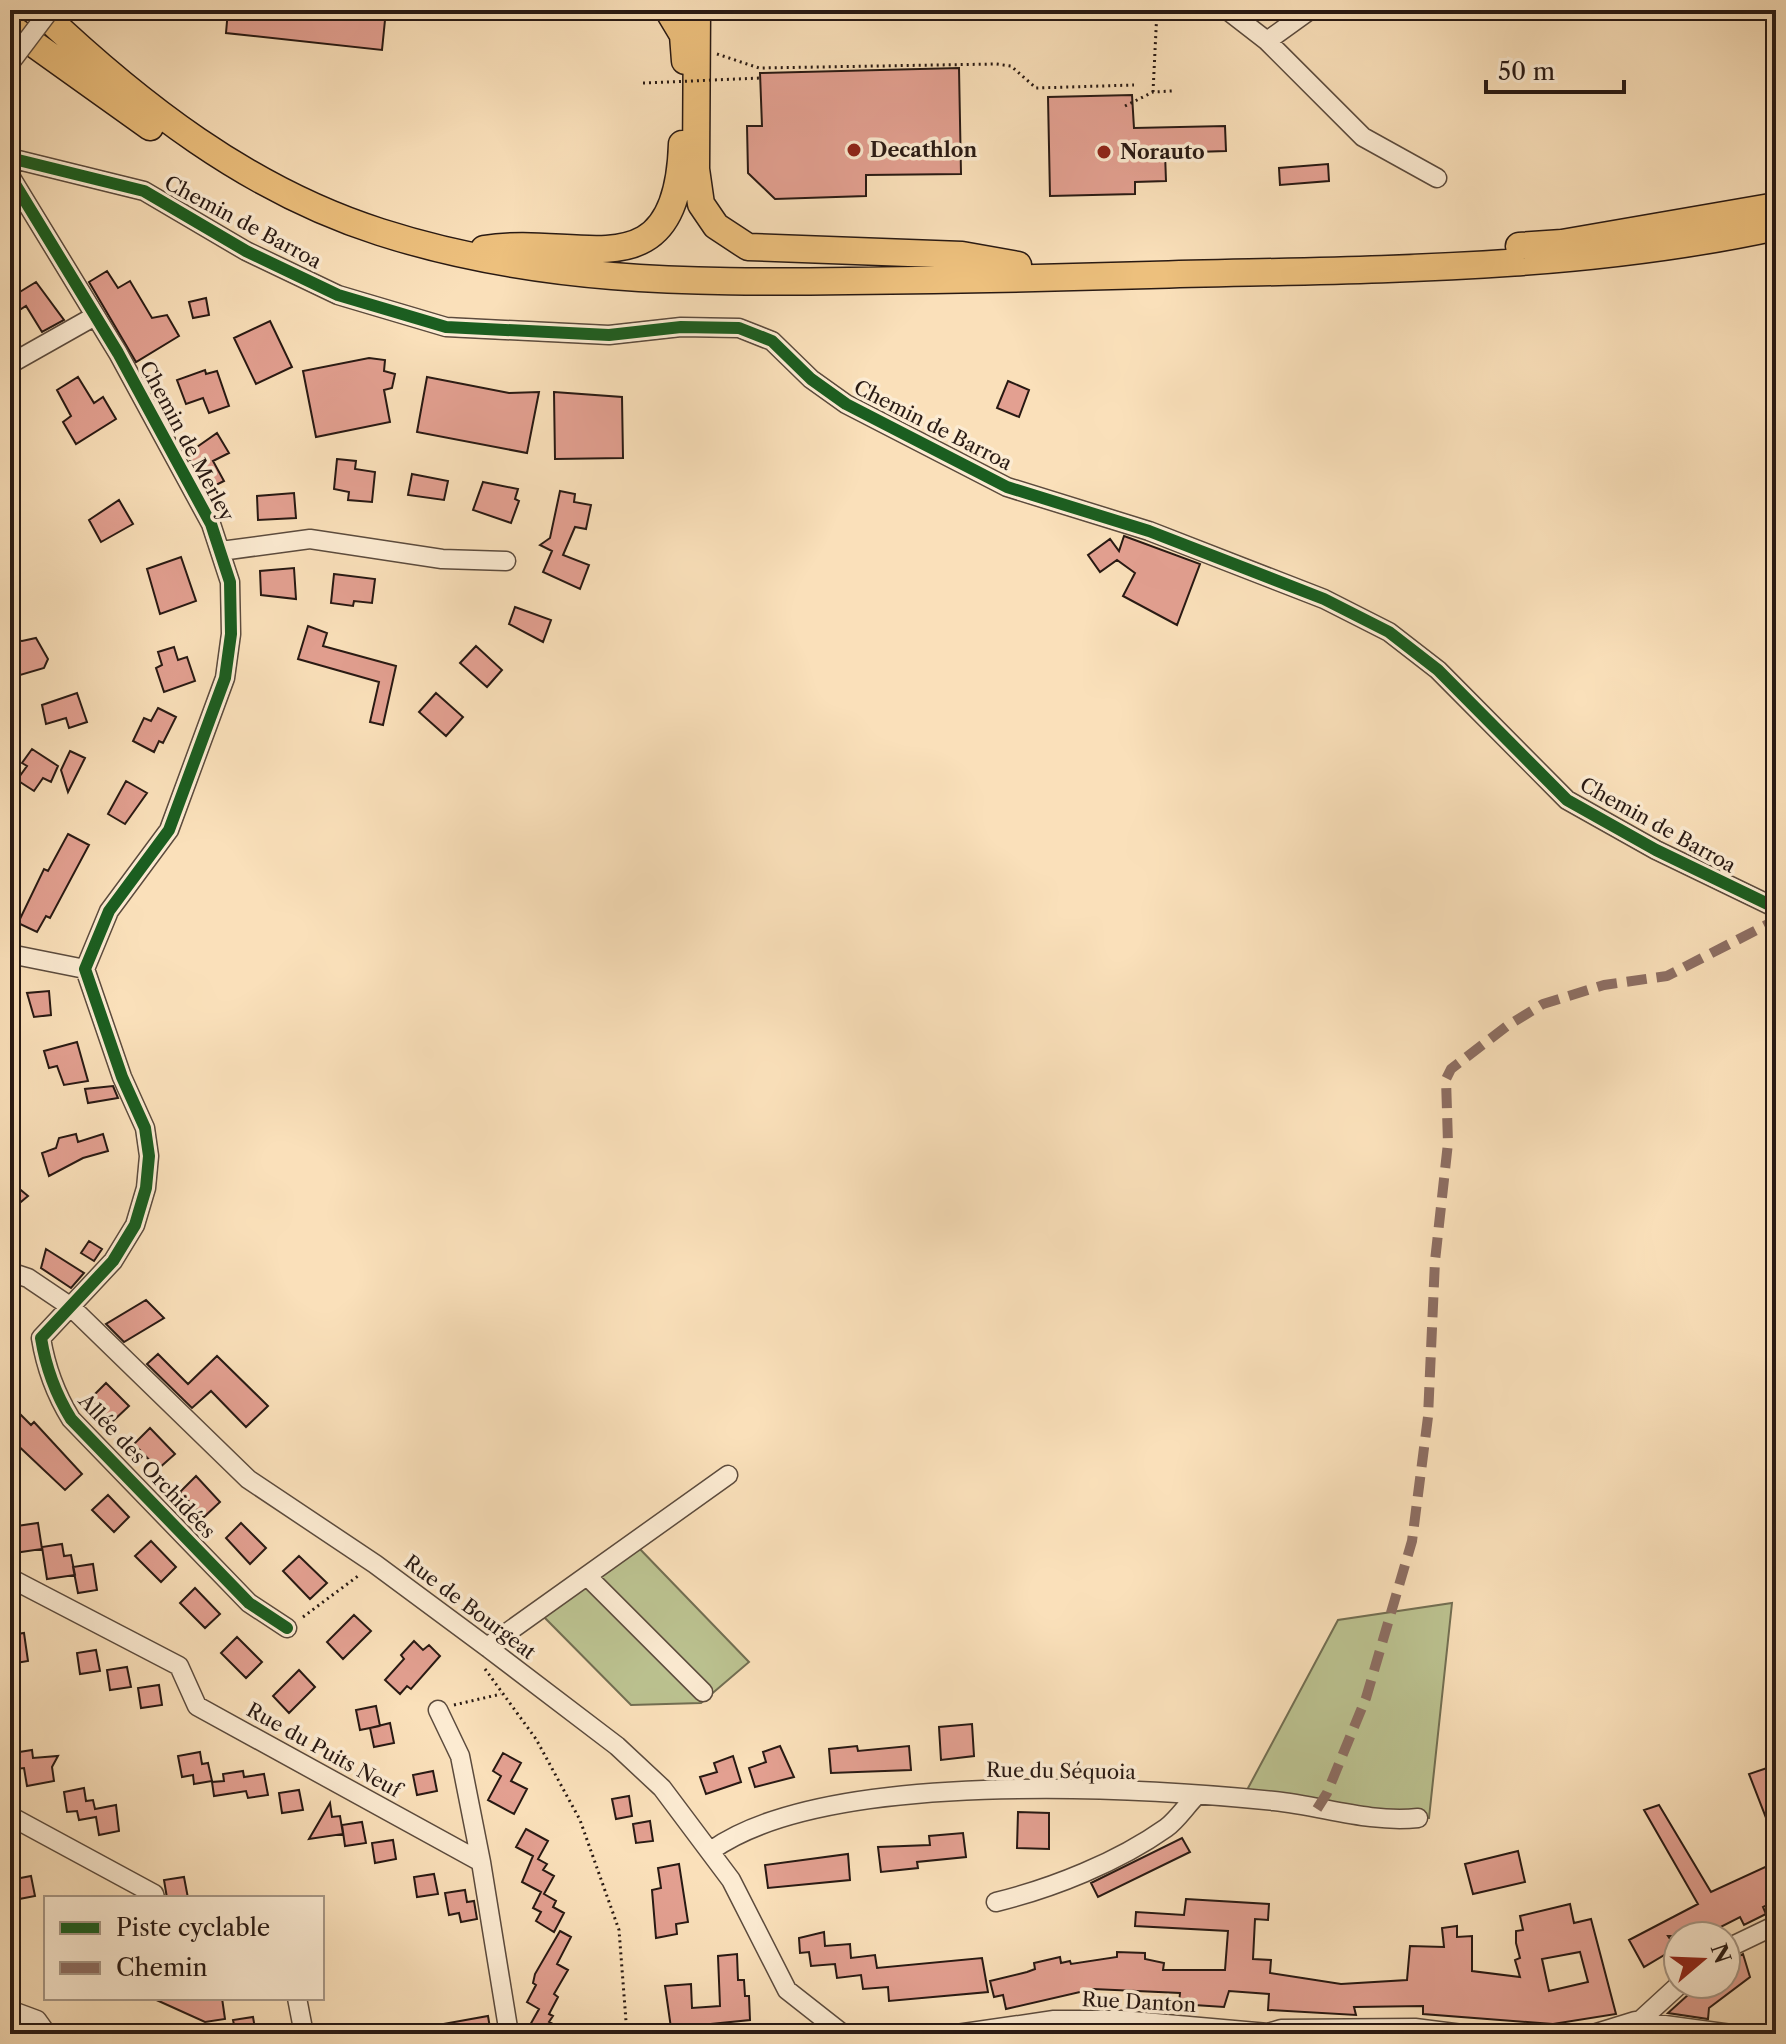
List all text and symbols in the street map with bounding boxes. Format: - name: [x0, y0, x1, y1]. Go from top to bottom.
- scale bar: [1486, 44, 1624, 94]
- text: 50 m: [1498, 57, 1555, 86]
- place label: Decathlon: [870, 138, 977, 162]
- place label: Norauto: [1120, 140, 1205, 164]
- marker: Decathlon: [845, 141, 863, 159]
- marker: Norauto: [1095, 143, 1113, 161]
- street label: Chemin de Barroa: [160, 170, 326, 274]
- street label: Chemin de Merley: [135, 357, 240, 526]
- street label: Chemin de Barroa: [850, 375, 1017, 475]
- street label: Chemin de Barroa: [1576, 772, 1740, 878]
- street label: Allée des Orchidées: [73, 1388, 220, 1543]
- street label: Rue de Bourgeat: [400, 1550, 540, 1664]
- street label: Rue du Puits Neuf: [243, 1698, 408, 1804]
- street label: Rue du Séquoia: [986, 1758, 1137, 1784]
- legend: [44, 1896, 324, 2000]
- text: Piste cyclable: [116, 1913, 270, 1942]
- north arrow: [1662, 1920, 1742, 2000]
- text: N: [1705, 1940, 1736, 1967]
- text: Chemin: [116, 1953, 208, 1982]
- street label: Rue Danton: [1081, 1987, 1197, 2017]

